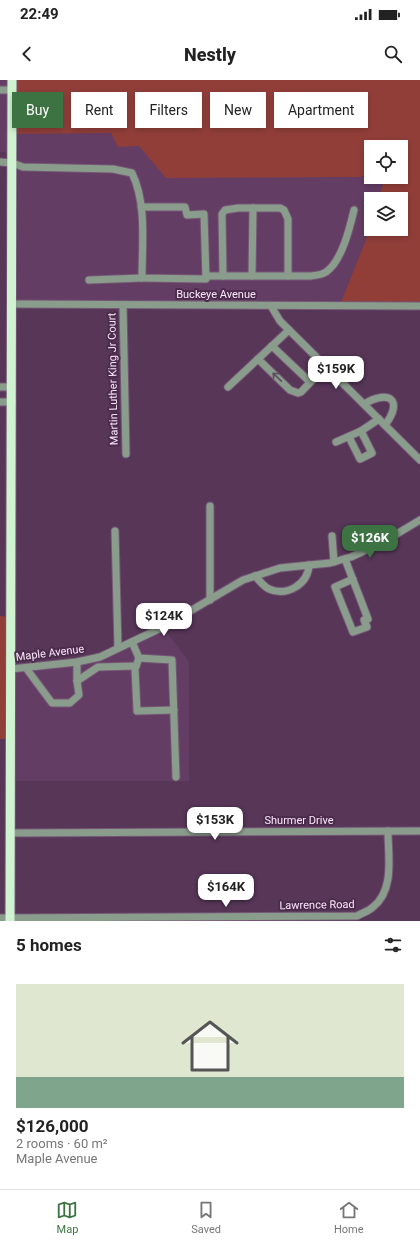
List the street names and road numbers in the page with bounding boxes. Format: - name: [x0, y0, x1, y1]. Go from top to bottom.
- street label: Buckeye Avenue: [176, 288, 256, 301]
- street label: Martin Luther King Jr Court: [105, 312, 121, 445]
- street label: Maple Avenue: [15, 642, 85, 664]
- street label: Shurmer Drive: [264, 814, 334, 827]
- street label: Lawrence Road: [279, 898, 355, 912]

